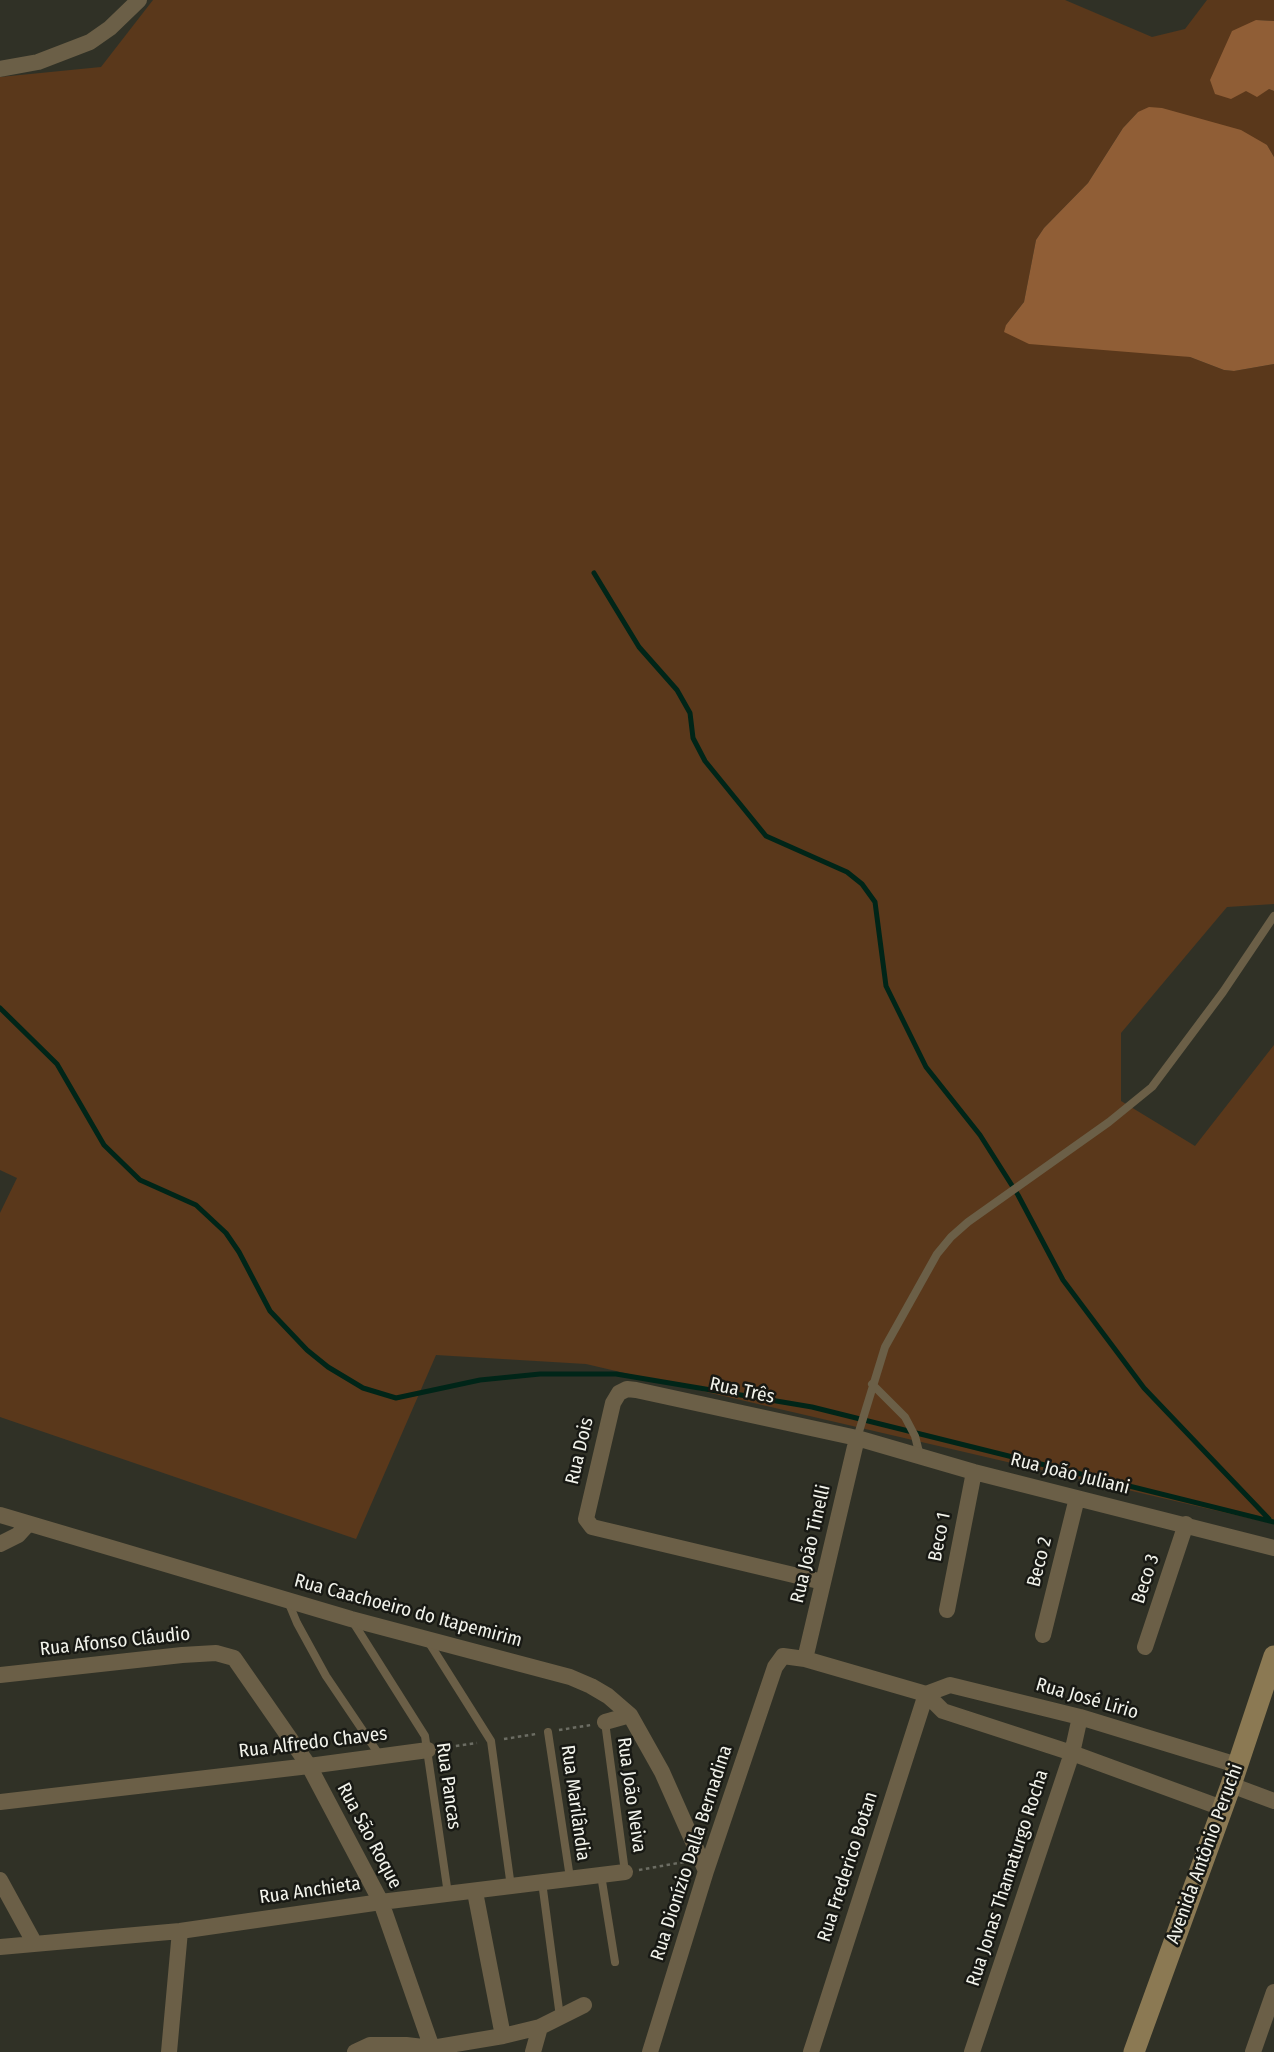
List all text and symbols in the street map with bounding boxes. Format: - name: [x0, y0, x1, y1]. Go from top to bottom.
- street label: Rua Três: [707, 1373, 777, 1409]
- street label: Rua Dois: [561, 1415, 599, 1487]
- street label: Rua João Juliani: [1008, 1448, 1132, 1500]
- street label: Rua João Tinelli: [786, 1483, 836, 1605]
- street label: Beco 1: [924, 1511, 956, 1563]
- street label: Beco 2: [1023, 1535, 1057, 1589]
- street label: Beco 3: [1127, 1551, 1165, 1607]
- street label: Rua Caachoeiro do Itapemirim: [292, 1570, 524, 1652]
- street label: Rua Afonso Cláudio: [39, 1623, 191, 1661]
- street label: Rua José Lírio: [1033, 1673, 1141, 1725]
- street label: Rua Alfredo Chaves: [237, 1723, 389, 1763]
- street label: Rua João Neiva: [612, 1736, 650, 1854]
- street label: Rua Pancas: [431, 1741, 465, 1831]
- street label: Rua Dionízio Dalla Bernadina: [646, 1742, 738, 1964]
- street label: Rua Marilândia: [556, 1744, 594, 1862]
- street label: Avenida Antônio Peruchi: [1162, 1761, 1248, 1947]
- street label: Rua Jonas Thamaturgo Rocha: [962, 1767, 1054, 1989]
- street label: Rua São Roque: [332, 1779, 406, 1893]
- street label: Rua Frederico Botan: [813, 1789, 883, 1945]
- street label: Rua Anchieta: [258, 1873, 362, 1909]

